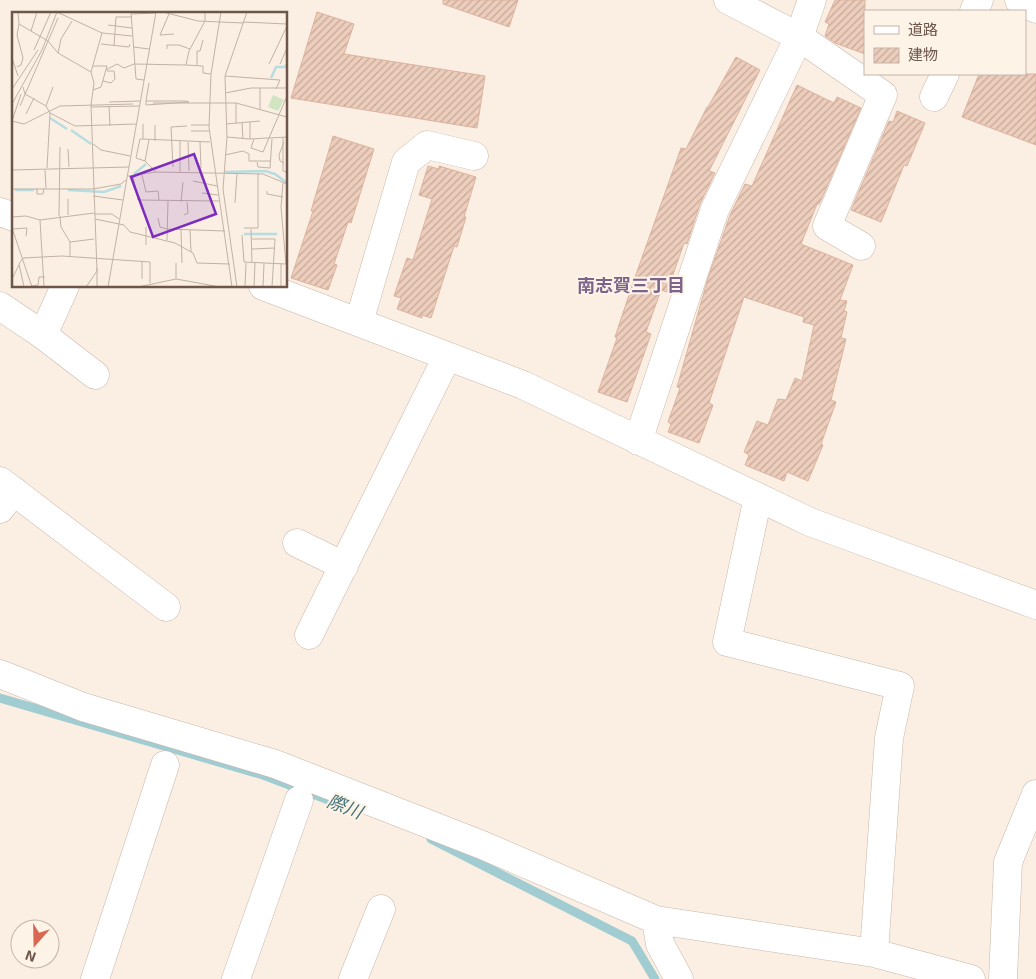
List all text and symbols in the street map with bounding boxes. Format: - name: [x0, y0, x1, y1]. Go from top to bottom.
- legend: [864, 10, 1026, 75]
- inset map: [12, 12, 288, 288]
- text: 道路: [908, 20, 938, 38]
- text: 建物: [908, 45, 938, 63]
- district label: 南志賀三丁目: [577, 274, 685, 296]
- water label: 際川: [324, 789, 368, 823]
- north arrow: [10, 919, 60, 969]
- text: N: [23, 947, 38, 966]

